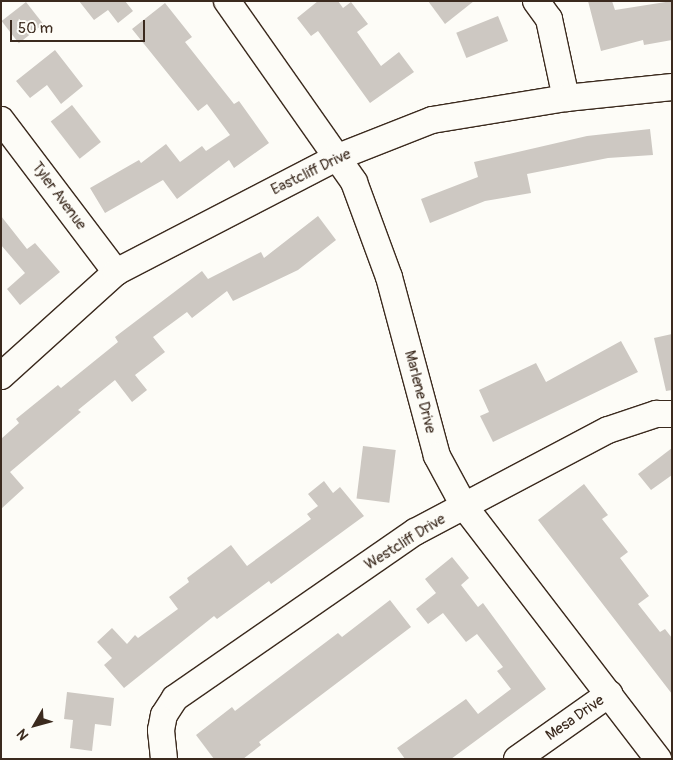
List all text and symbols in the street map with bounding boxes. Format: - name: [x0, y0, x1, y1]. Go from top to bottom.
- scale bar: [12, 10, 148, 42]
- text: 50 m: [18, 19, 53, 38]
- street label: Eastcliff Drive: [268, 145, 354, 199]
- street label: Tyler Avenue: [28, 159, 90, 233]
- street label: Marlene Drive: [400, 349, 440, 435]
- street label: Westcliff Drive: [361, 510, 449, 574]
- street label: Mesa Drive: [542, 691, 608, 745]
- north arrow: [10, 700, 60, 750]
- text: N: [13, 726, 32, 744]

